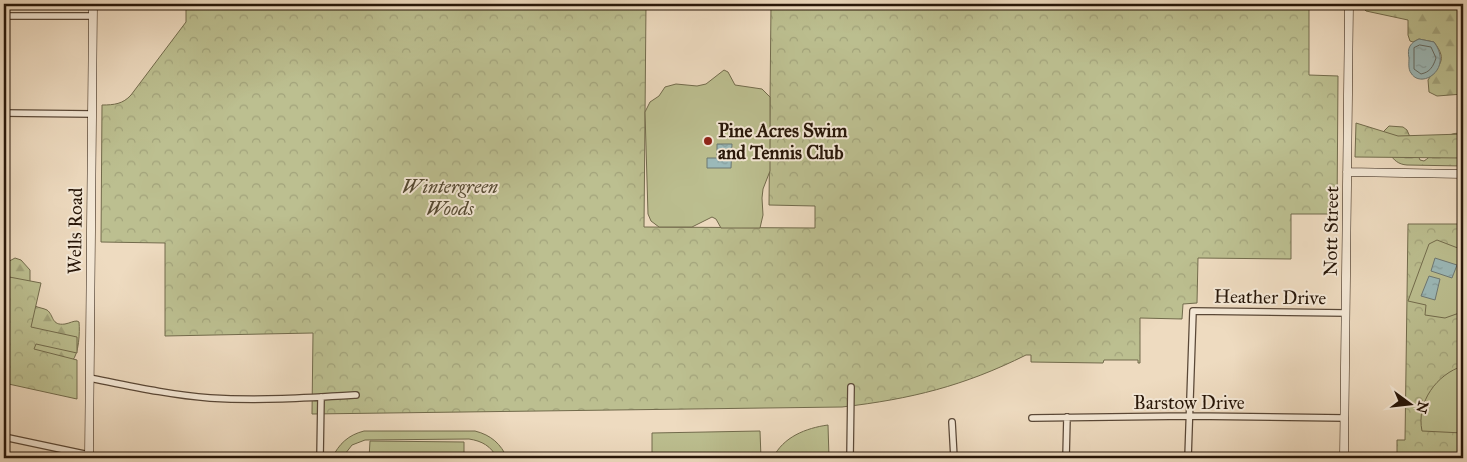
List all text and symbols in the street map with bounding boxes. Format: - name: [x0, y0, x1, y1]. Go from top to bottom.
- place label: Pine Acres Swim and Tennis Club: [718, 119, 848, 164]
- marker: Pine Acres Swim and Tennis Club: [702, 135, 714, 147]
- park label: Wintergreen Woods: [402, 175, 498, 220]
- street label: Nott Street: [1319, 185, 1343, 276]
- street label: Wells Road: [63, 187, 87, 275]
- street label: Heather Drive: [1214, 285, 1327, 309]
- north arrow: [1384, 380, 1434, 430]
- street label: Barstow Drive: [1133, 391, 1245, 414]
- text: N: [1412, 399, 1432, 415]

